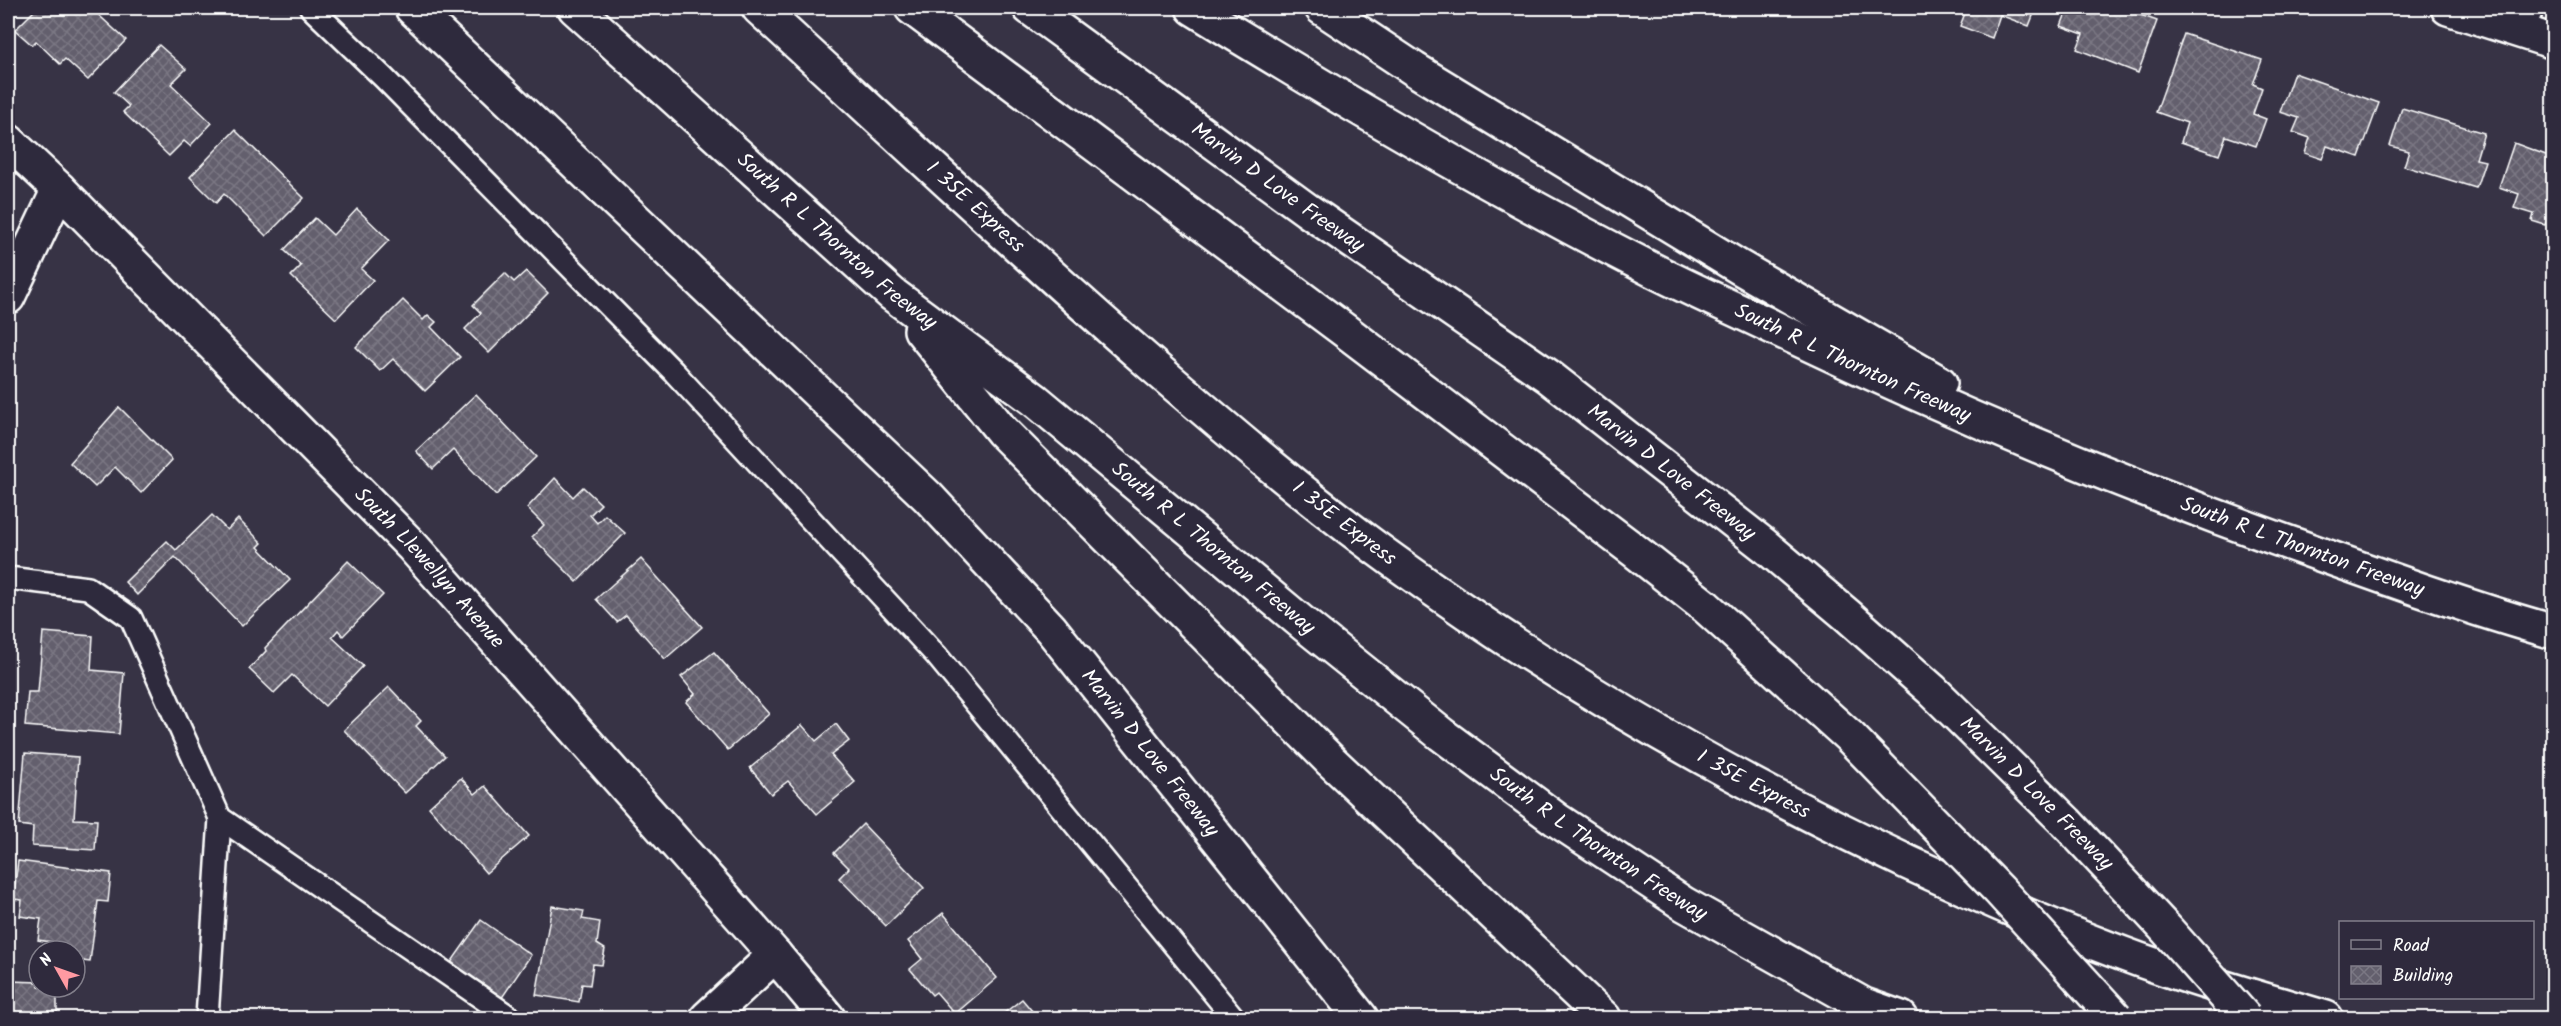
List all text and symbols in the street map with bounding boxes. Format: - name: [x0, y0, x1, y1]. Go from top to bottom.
- street label: Marvin D Love Freeway: [1184, 114, 1372, 262]
- street label: South R L Thornton Freeway: [729, 145, 944, 339]
- street label: I 35E Express: [918, 153, 1032, 261]
- street label: South R L Thornton Freeway: [1729, 295, 1976, 432]
- street label: Marvin D Love Freeway: [1579, 396, 1763, 549]
- street label: South R L Thornton Freeway: [1104, 453, 1323, 644]
- street label: I 35E Express: [1284, 472, 1403, 574]
- street label: South Llewellyn Avenue: [346, 480, 513, 657]
- street label: South R L Thornton Freeway: [2176, 488, 2429, 606]
- street label: Marvin D Love Freeway: [1072, 662, 1227, 845]
- street label: Marvin D Love Freeway: [1951, 709, 2121, 879]
- street label: I 35E Express: [1690, 741, 1816, 828]
- street label: South R L Thornton Freeway: [1482, 759, 1713, 930]
- legend: [2339, 921, 2534, 999]
- text: Road: [2393, 932, 2430, 961]
- north arrow: [27, 939, 87, 999]
- text: N: [34, 948, 59, 972]
- text: Building: [2393, 962, 2453, 991]

